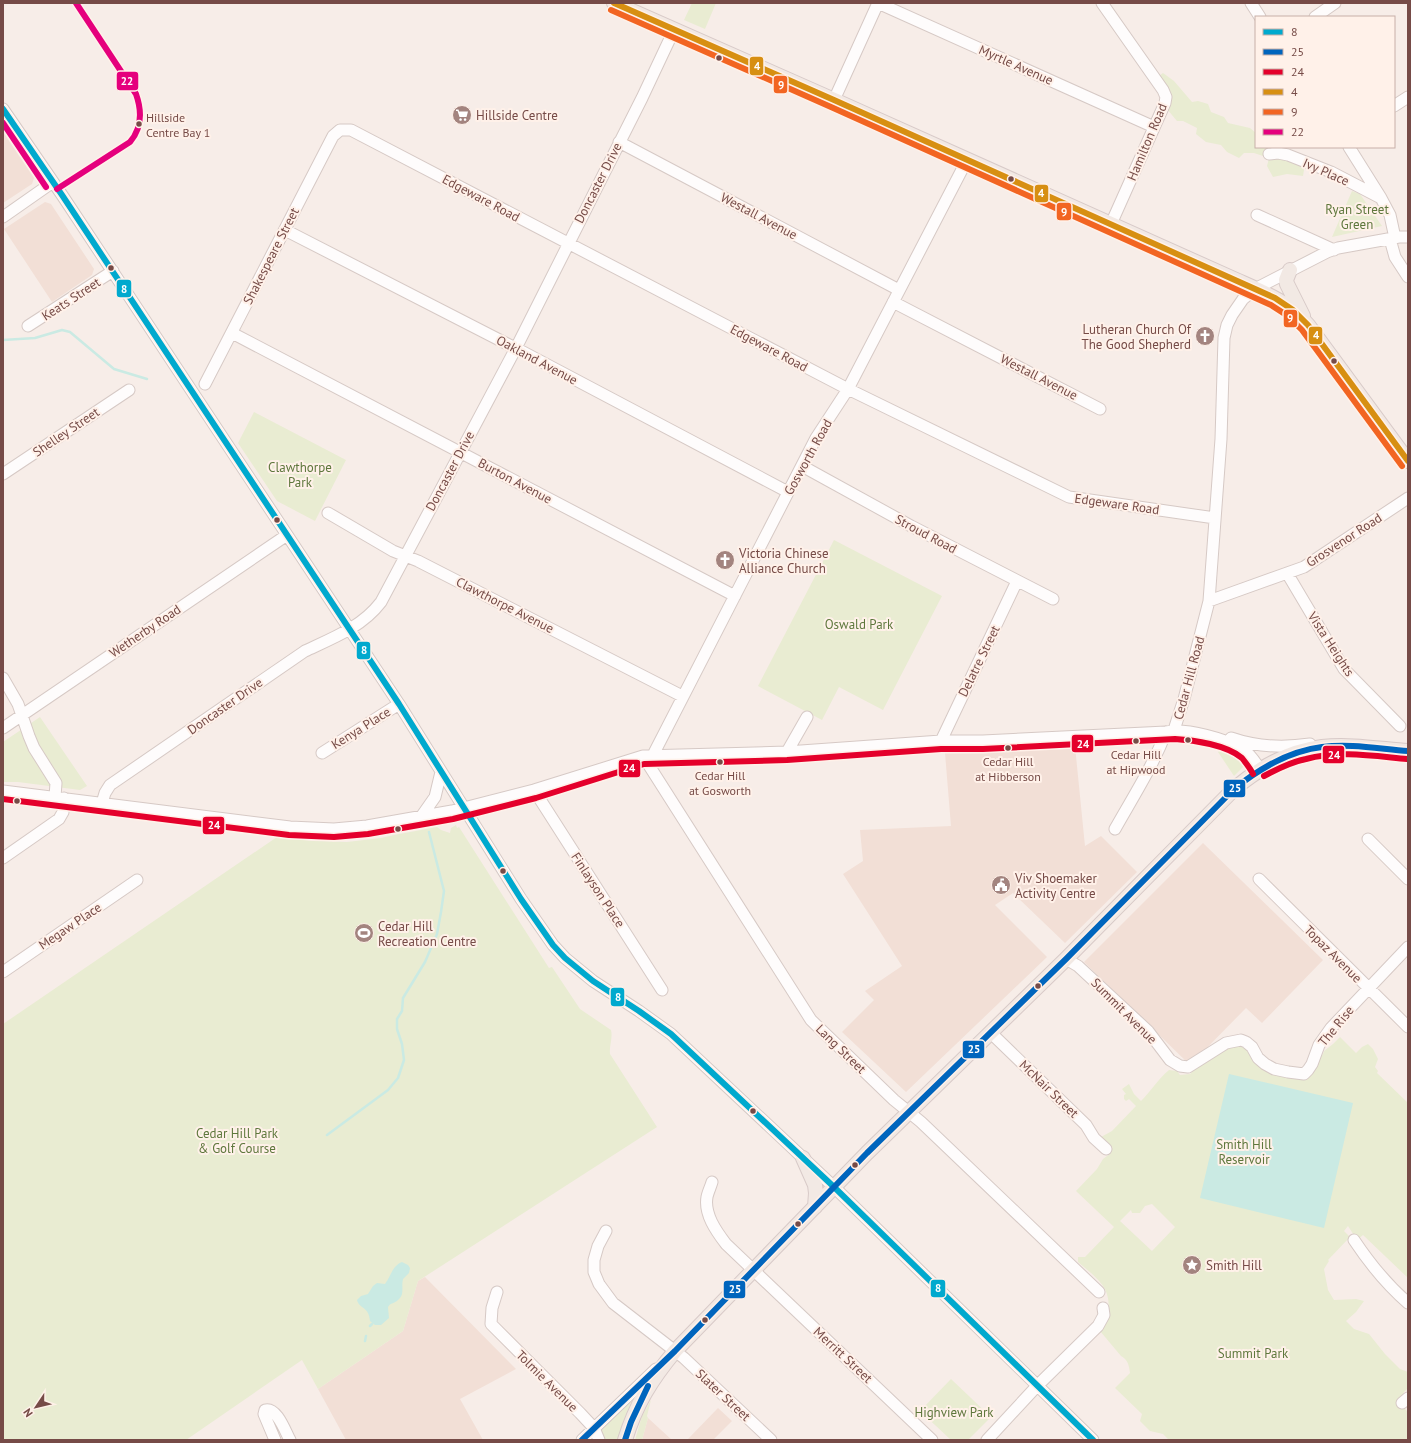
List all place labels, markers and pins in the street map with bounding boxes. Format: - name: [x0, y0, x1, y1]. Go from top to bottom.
- unlabelled marker: [714, 53, 724, 63]
- supermarket icon: Hillside Centre: [451, 104, 473, 126]
- place label: Hillside Centre: [476, 107, 558, 124]
- place label: Hillside Centre Bay 1: [146, 110, 210, 140]
- marker: Hillside Centre Bay 1: [134, 119, 144, 129]
- unlabelled marker: [1006, 174, 1016, 184]
- unlabelled marker: [106, 263, 116, 273]
- place label: Lutheran Church Of The Good Shepherd: [1081, 321, 1192, 353]
- church icon: Lutheran Church Of The Good Shepherd: [1194, 325, 1216, 347]
- unlabelled marker: [1329, 356, 1339, 366]
- unlabelled marker: [272, 515, 282, 525]
- place label: Victoria Chinese Alliance Church: [738, 545, 829, 577]
- church icon: Victoria Chinese Alliance Church: [714, 549, 736, 571]
- unlabelled marker: [1183, 735, 1193, 745]
- marker: Cedar Hill at Hipwood: [1131, 736, 1141, 746]
- marker: Cedar Hill at Hibberson: [1003, 743, 1013, 753]
- place label: Cedar Hill at Hipwood: [1107, 747, 1165, 777]
- place label: Cedar Hill at Hibberson: [975, 754, 1041, 784]
- marker: Cedar Hill at Gosworth: [715, 757, 725, 767]
- place label: Cedar Hill at Gosworth: [689, 768, 751, 798]
- unlabelled marker: [12, 796, 22, 806]
- unlabelled marker: [393, 824, 403, 834]
- unlabelled marker: [498, 866, 508, 876]
- place label: Viv Shoemaker Activity Centre: [1014, 870, 1097, 902]
- public building icon: Viv Shoemaker Activity Centre: [990, 874, 1012, 896]
- place label: Cedar Hill Recreation Centre: [378, 918, 476, 950]
- sports icon: Cedar Hill Recreation Centre: [353, 922, 375, 944]
- unlabelled marker: [1033, 981, 1043, 991]
- unlabelled marker: [748, 1106, 758, 1116]
- unlabelled marker: [850, 1160, 860, 1170]
- unlabelled marker: [793, 1219, 803, 1229]
- place icon: Smith Hill: [1181, 1254, 1203, 1276]
- place label: Smith Hill: [1206, 1257, 1262, 1274]
- unlabelled marker: [700, 1315, 710, 1325]

